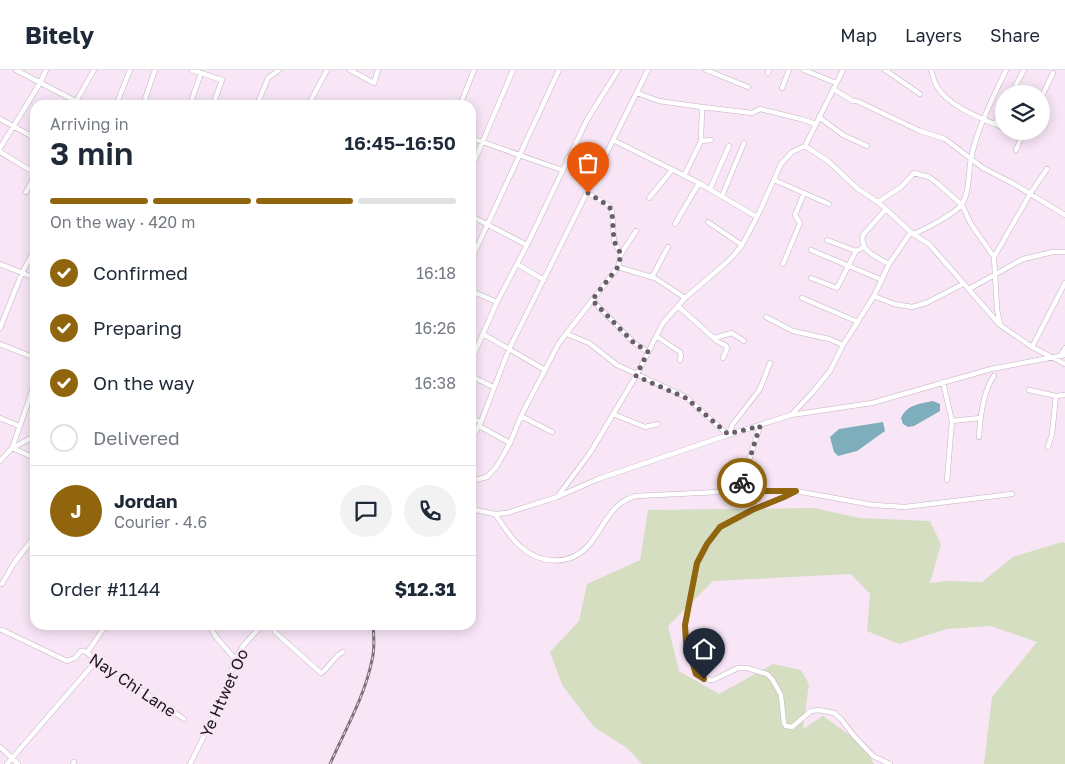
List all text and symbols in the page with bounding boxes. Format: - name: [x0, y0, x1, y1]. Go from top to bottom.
- text: Bitely: [25, 20, 94, 49]
- text: Map: [840, 24, 877, 46]
- text: Layers: [905, 24, 962, 46]
- text: Share: [990, 24, 1040, 46]
- map controls: [995, 85, 1050, 140]
- button: layers: [995, 85, 1050, 140]
- text: Arriving in: [50, 114, 129, 134]
- text: 16:45–16:50: [344, 131, 456, 154]
- text: 3 min: [50, 134, 133, 172]
- pin: [567, 142, 609, 193]
- icon: bag: [574, 149, 602, 177]
- text: On the way · 420 m: [50, 212, 195, 232]
- icon: check: [50, 259, 78, 287]
- text: Confirmed: [93, 261, 188, 284]
- text: 16:18: [416, 263, 456, 283]
- icon: check: [50, 314, 78, 342]
- text: Preparing: [93, 316, 182, 339]
- text: 16:26: [415, 318, 456, 338]
- icon: check: [50, 369, 78, 397]
- text: On the way: [93, 371, 195, 394]
- text: 16:38: [415, 373, 456, 393]
- text: Delivered: [93, 426, 180, 449]
- courier: [717, 458, 767, 508]
- icon: bike: [728, 469, 756, 497]
- button: chat: [340, 485, 392, 537]
- button: phone: [404, 485, 456, 537]
- text: Jordan: [114, 489, 178, 512]
- text: J: [71, 499, 81, 522]
- text: Courier · 4.6: [114, 512, 207, 532]
- text: Order #1144: [50, 577, 161, 600]
- text: $12.31: [394, 577, 456, 600]
- pin: [683, 628, 725, 679]
- icon: home: [690, 635, 718, 663]
- street label: Ye Htwet Oo: [196, 646, 252, 740]
- street label: Nay Chi Lane: [86, 649, 180, 721]

